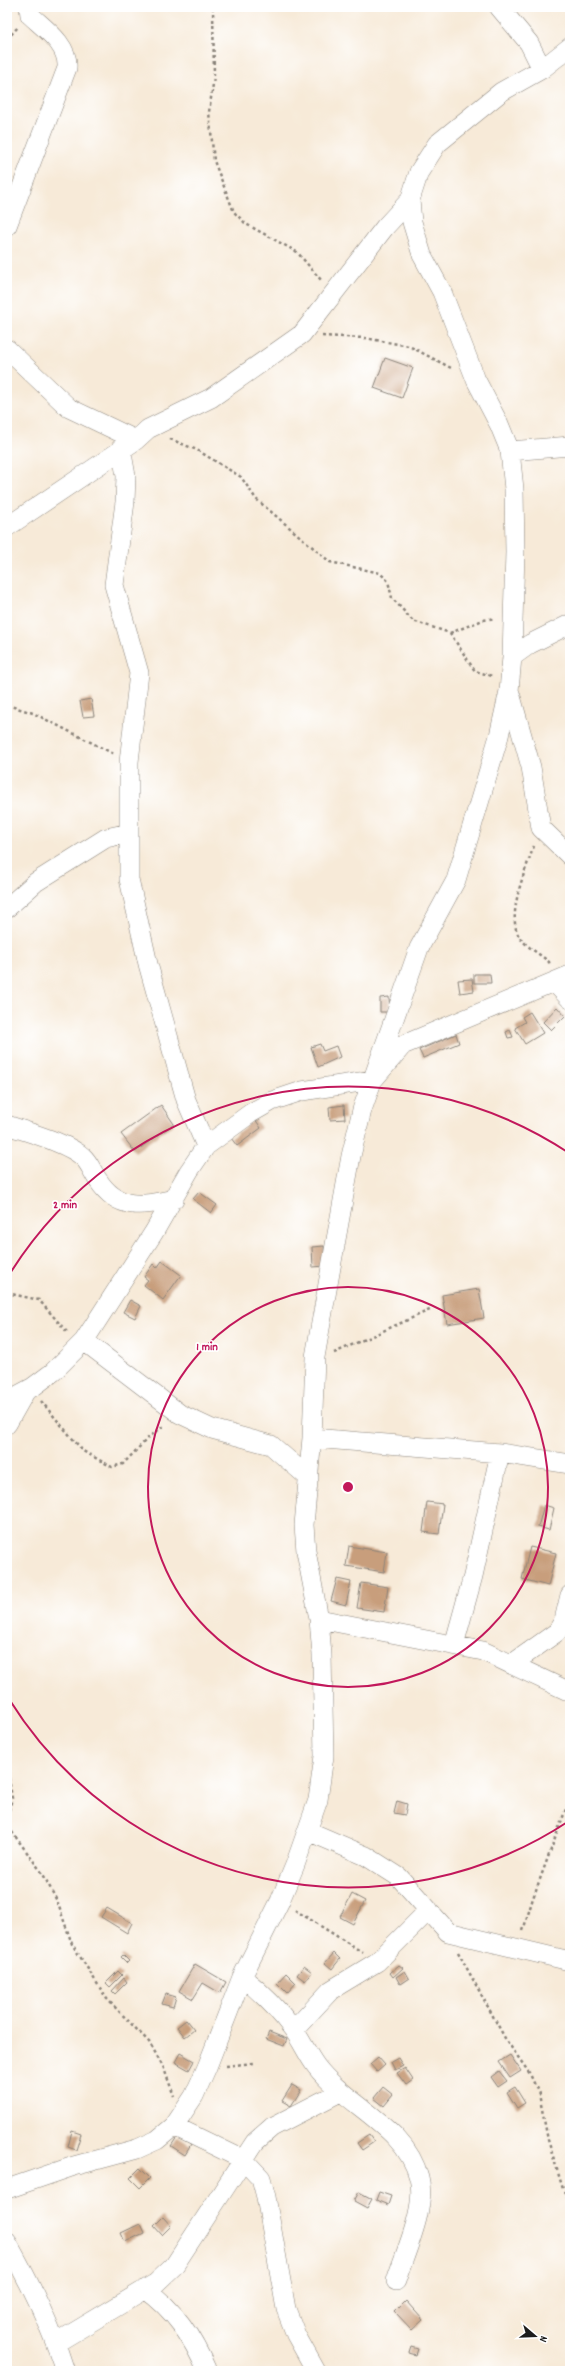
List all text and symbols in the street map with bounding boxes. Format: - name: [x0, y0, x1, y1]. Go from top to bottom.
- text: 2 min: [53, 1197, 77, 1214]
- text: 1 min: [196, 1339, 218, 1356]
- centre of rings: [341, 1480, 355, 1494]
- north arrow: [515, 2316, 555, 2356]
- text: N: [534, 2333, 551, 2344]

